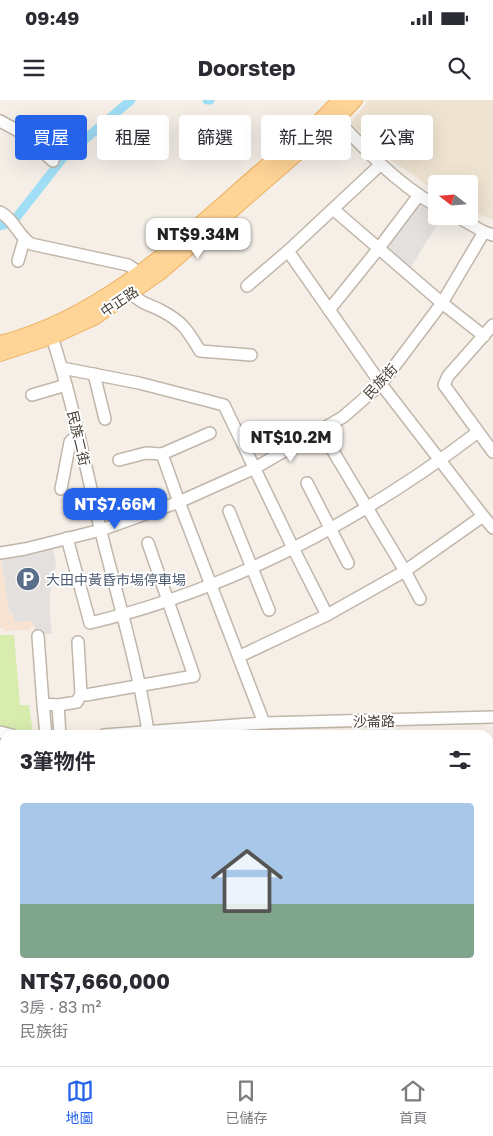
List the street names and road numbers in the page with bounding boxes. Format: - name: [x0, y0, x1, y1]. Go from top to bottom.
- street label: 中正路: [97, 282, 141, 320]
- street label: 民族街: [359, 360, 401, 402]
- street label: 民族二街: [64, 409, 94, 467]
- street label: 沙崙路: [353, 712, 395, 730]

